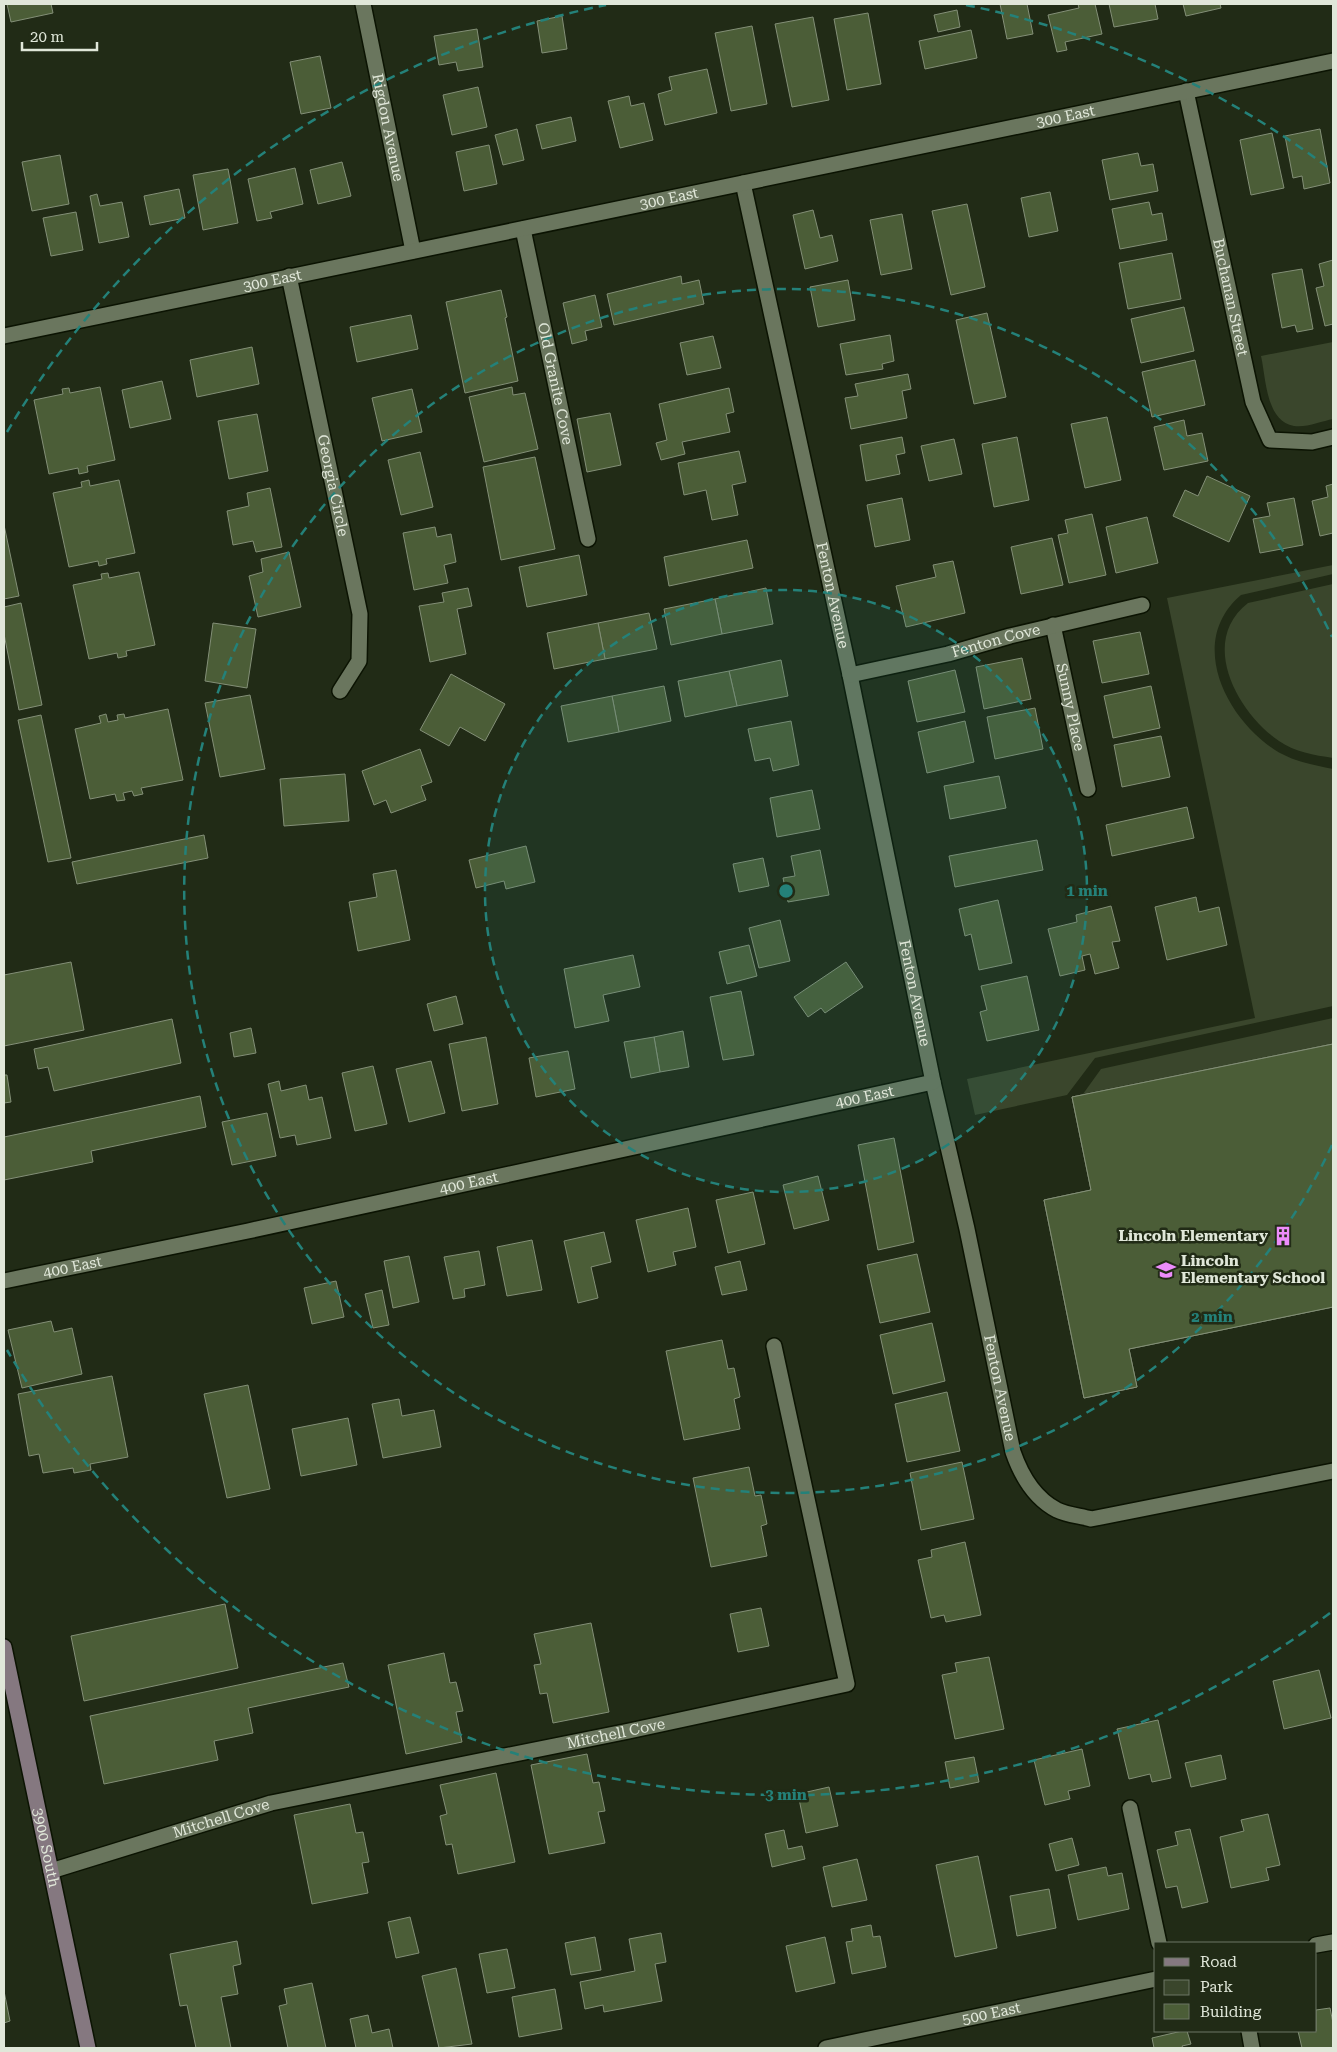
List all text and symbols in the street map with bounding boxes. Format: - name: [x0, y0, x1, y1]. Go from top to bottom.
- scale bar: [22, 20, 98, 52]
- text: 20 m: [30, 28, 65, 46]
- street label: Rigdon Avenue: [368, 72, 408, 183]
- street label: 300 East: [1035, 101, 1097, 131]
- street label: 300 East: [638, 183, 700, 213]
- street label: Buchanan Street: [1209, 237, 1252, 358]
- street label: 300 East: [241, 266, 304, 295]
- street label: Old Granite Cove: [534, 321, 577, 446]
- street label: Georgia Circle: [314, 433, 352, 538]
- street label: Fenton Avenue: [812, 541, 853, 650]
- street label: Fenton Cove: [950, 620, 1042, 661]
- street label: Sunny Place: [1052, 662, 1089, 753]
- centre of rings: [777, 882, 795, 900]
- text: 1 min: [1066, 882, 1108, 900]
- street label: Fenton Avenue: [895, 938, 934, 1048]
- street label: 400 East: [833, 1082, 896, 1112]
- street label: 400 East: [438, 1168, 500, 1198]
- building icon: Lincoln Elementary: [1272, 1225, 1294, 1247]
- place label: Lincoln Elementary: [1119, 1227, 1268, 1245]
- street label: 400 East: [42, 1252, 104, 1282]
- place label: Lincoln Elementary School: [1181, 1252, 1325, 1287]
- school or university icon: Lincoln Elementary School: [1155, 1259, 1177, 1281]
- text: 2 min: [1191, 1308, 1233, 1326]
- street label: Fenton Avenue: [980, 1333, 1020, 1443]
- street label: Mitchell Cove: [565, 1714, 667, 1752]
- text: 3 min: [765, 1786, 807, 1804]
- street label: Mitchell Cove: [171, 1795, 272, 1842]
- street label: 3900 South: [29, 1806, 63, 1889]
- legend: [1154, 1942, 1317, 2032]
- text: Road: [1200, 1953, 1237, 1971]
- text: Park: [1200, 1978, 1234, 1996]
- street label: 500 East: [960, 1998, 1023, 2028]
- text: Building: [1200, 2003, 1262, 2021]

